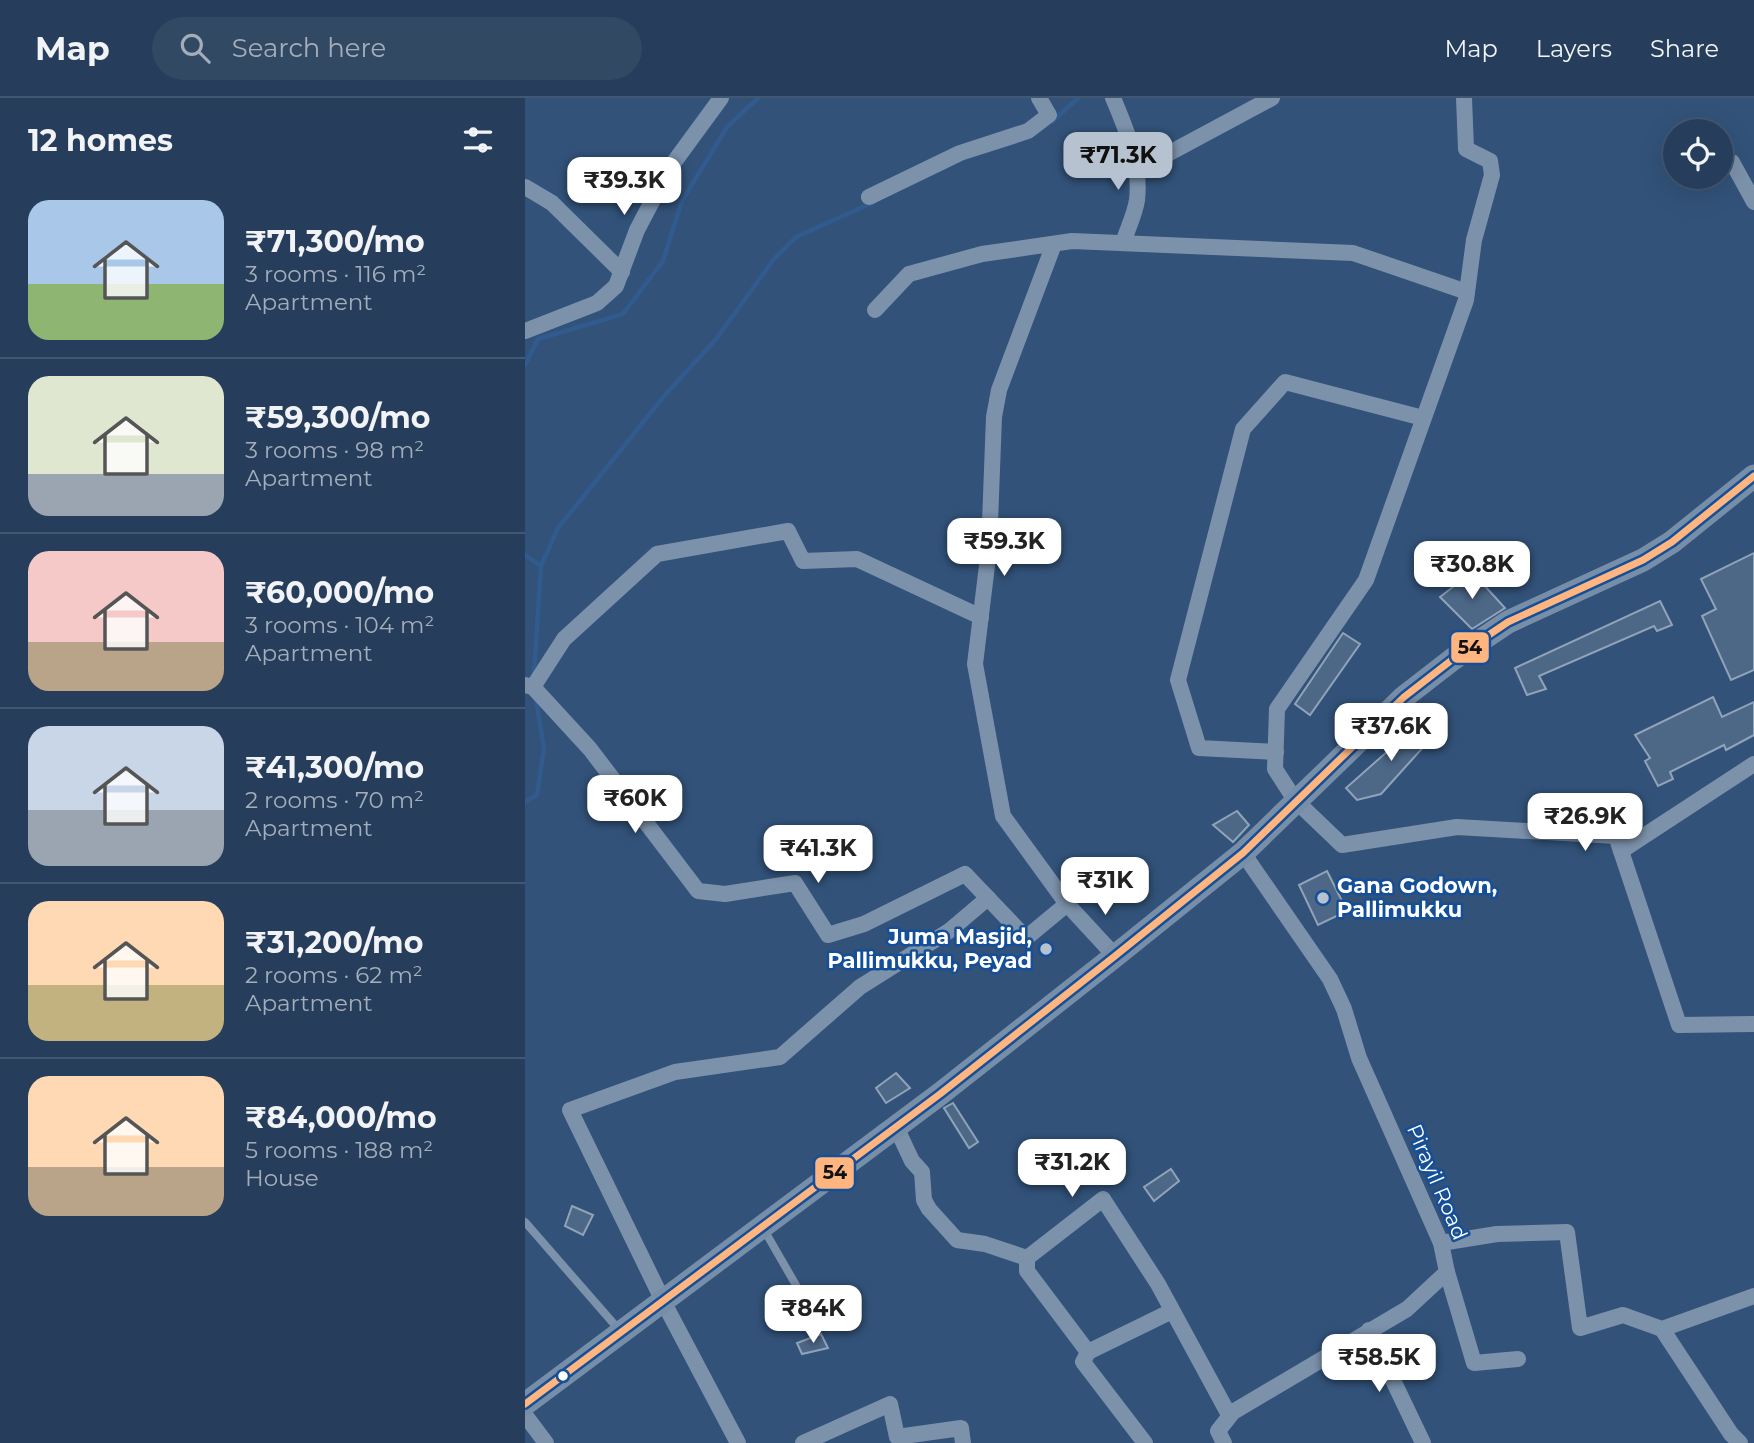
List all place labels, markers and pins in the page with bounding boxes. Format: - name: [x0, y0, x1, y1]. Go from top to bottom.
- pin: ₹71.3K: [1061, 132, 1175, 192]
- pin: ₹39.3K: [567, 158, 681, 217]
- pin: ₹59.3K: [947, 518, 1061, 578]
- pin: ₹30.8K: [1415, 542, 1529, 601]
- pin: ₹37.6K: [1334, 704, 1448, 763]
- pin: ₹60K: [594, 776, 676, 835]
- pin: ₹26.9K: [1528, 794, 1642, 853]
- pin: ₹41.3K: [761, 826, 875, 885]
- pin: ₹31K: [1064, 858, 1146, 917]
- place label: Gana Godown, Pallimukku: [1337, 873, 1497, 922]
- marker: Gana Godown, Pallimukku: [1315, 890, 1331, 906]
- place label: Juma Masjid, Pallimukku, Peyad: [827, 924, 1032, 973]
- marker: Juma Masjid, Pallimukku, Peyad: [1038, 941, 1054, 957]
- pin: ₹31.2K: [1015, 1140, 1129, 1199]
- pin: ₹84K: [772, 1286, 854, 1345]
- pin: ₹58.5K: [1322, 1334, 1436, 1394]
- unlabelled marker: [556, 1369, 570, 1383]

